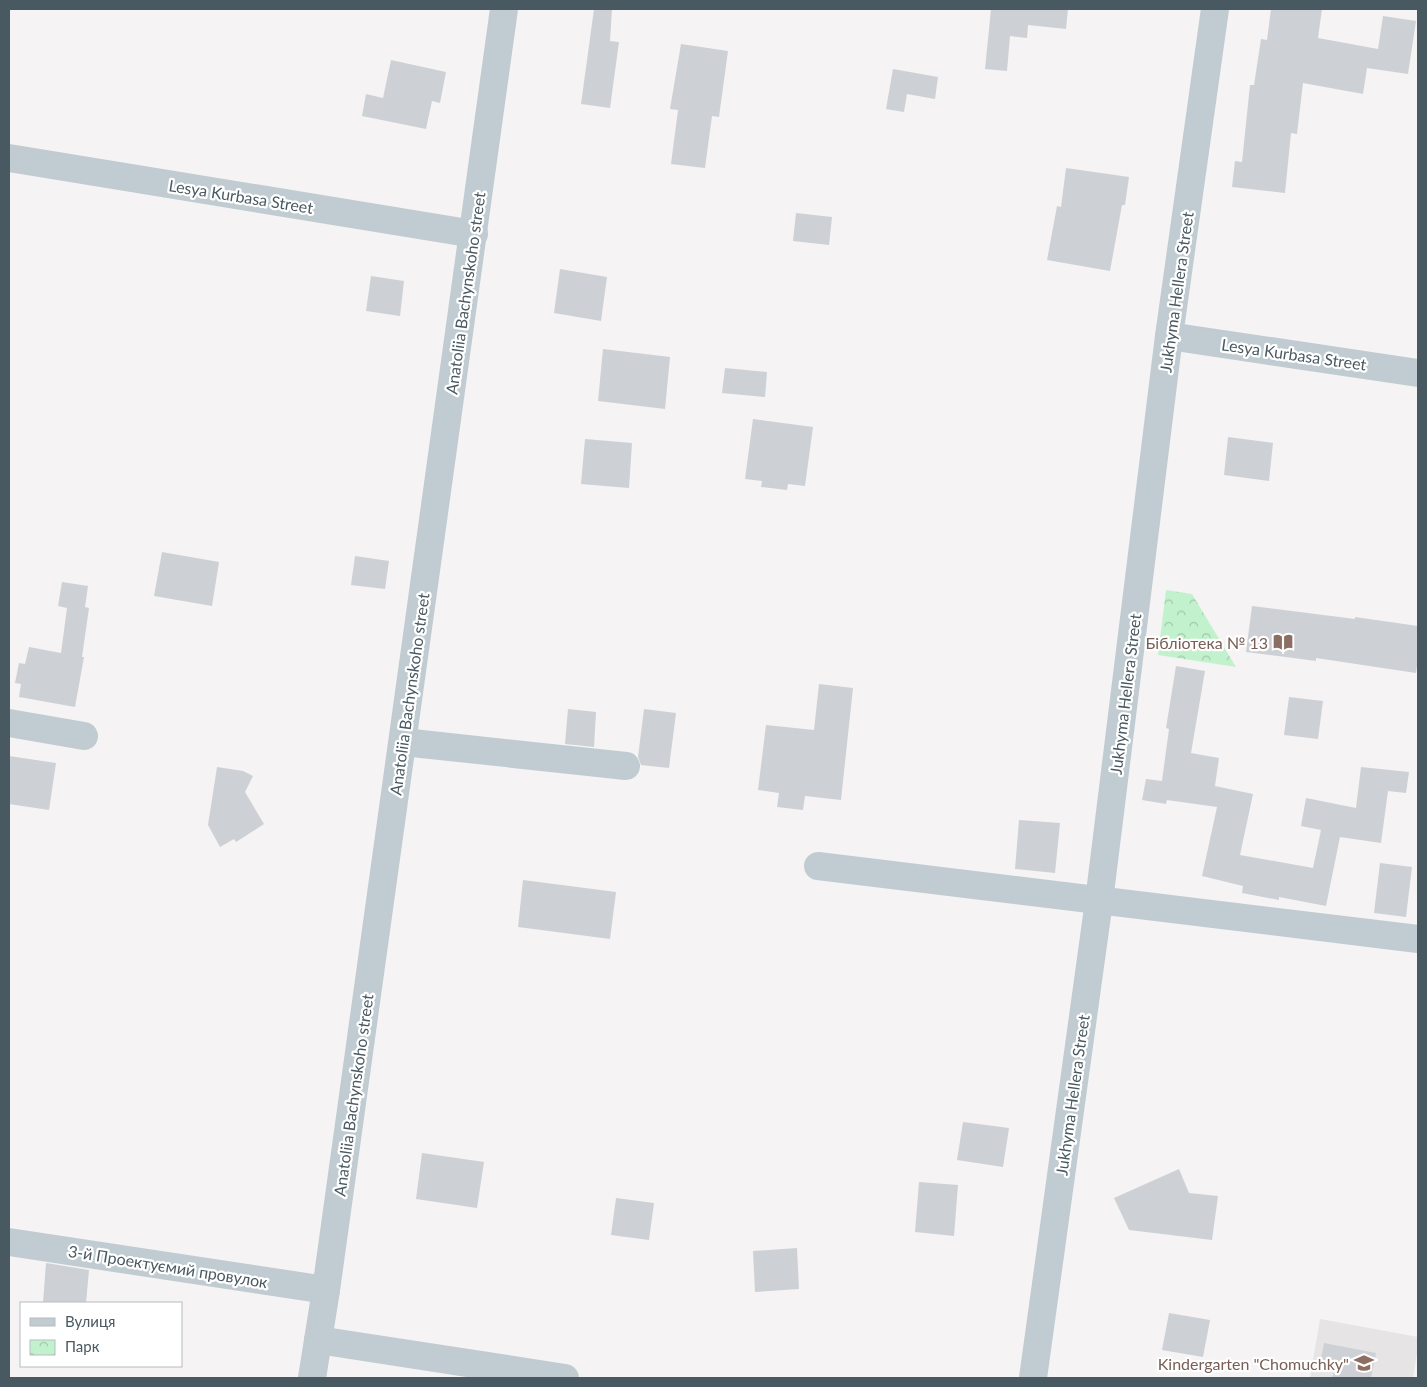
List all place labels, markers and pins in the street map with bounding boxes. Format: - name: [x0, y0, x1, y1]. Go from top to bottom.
- library icon: Бібліотека № 13: [1272, 631, 1294, 653]
- place label: Бібліотека № 13: [1146, 633, 1268, 652]
- school or university icon: Kindergarten "Chomuchky": [1353, 1352, 1375, 1374]
- place label: Kindergarten "Chomuchky": [1158, 1354, 1349, 1373]

